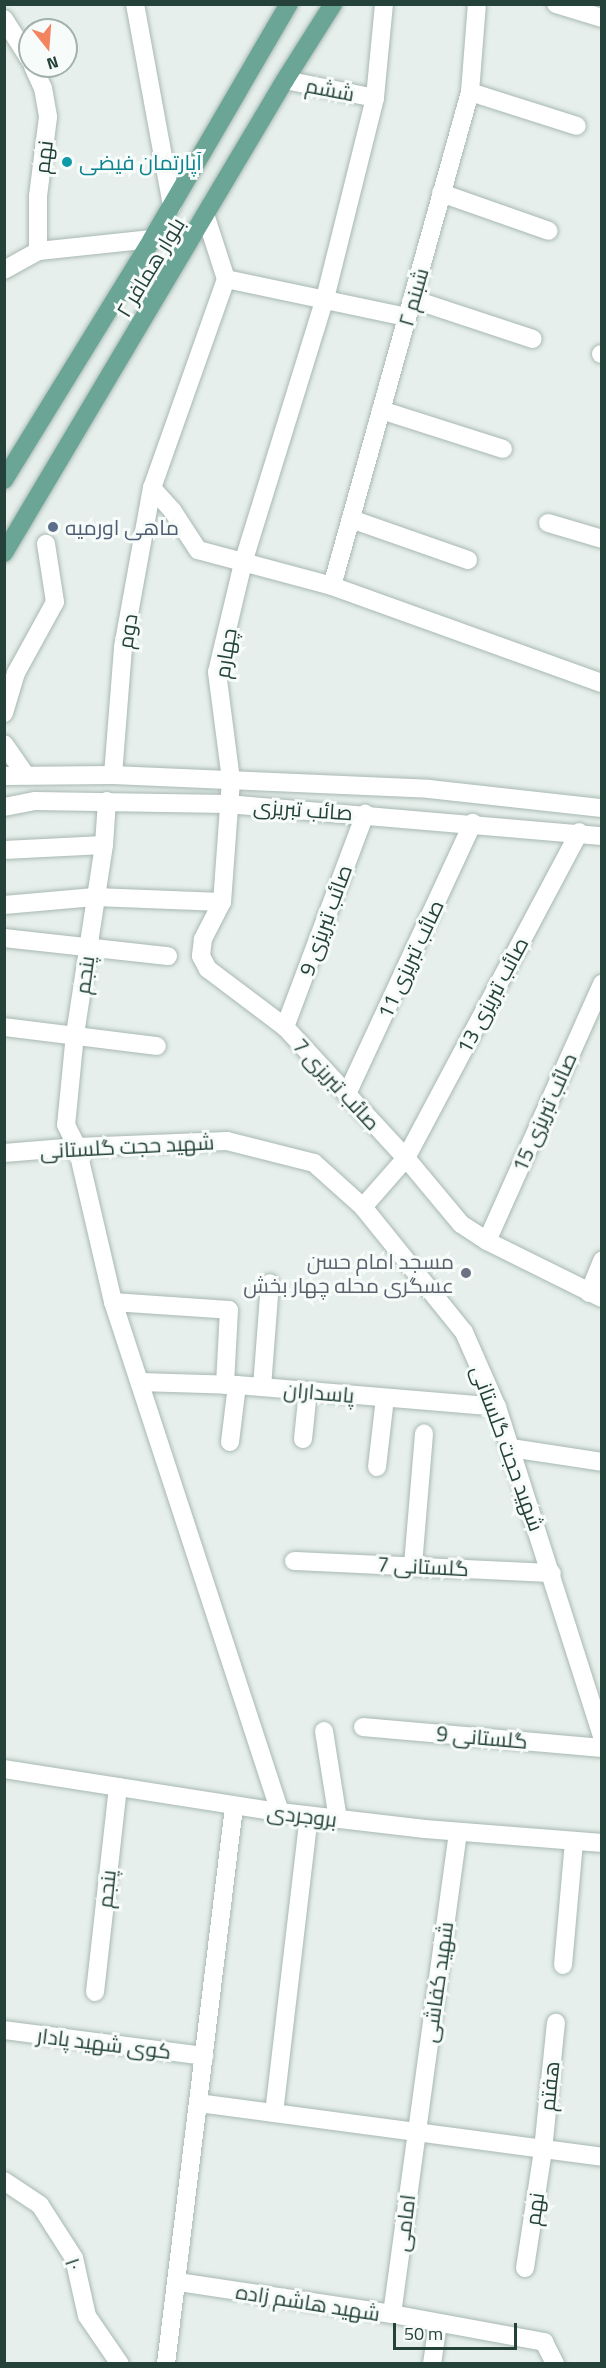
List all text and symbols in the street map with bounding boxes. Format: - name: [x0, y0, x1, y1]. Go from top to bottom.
- north arrow: [18, 18, 78, 78]
- text: N: [44, 50, 61, 76]
- street label: ششم: [303, 72, 357, 106]
- street label: نهم: [28, 139, 58, 175]
- place label: آپارتمان فیضی: [79, 149, 202, 175]
- marker: آپارتمان فیضی: [60, 155, 74, 169]
- street label: بلوار همافر ۲: [110, 213, 190, 321]
- street label: شبنم ۲: [393, 265, 433, 329]
- place label: ماهی اورمیه: [65, 514, 179, 540]
- marker: ماهی اورمیه: [46, 520, 60, 534]
- street label: دوم: [112, 612, 142, 650]
- street label: چهارم: [209, 626, 241, 680]
- street label: صائب تبریزی: [252, 793, 354, 825]
- street label: صائب تبریزی 9: [293, 861, 357, 979]
- street label: صائب تبریزی 11: [372, 896, 448, 1022]
- street label: صائب تبریزی 13: [451, 933, 533, 1057]
- street label: پنجم: [69, 954, 99, 996]
- street label: صائب تبریزی 7: [288, 1033, 386, 1135]
- street label: صائب تبریزی 15: [507, 1049, 581, 1175]
- street label: شهید حجت گلستانی: [39, 1129, 215, 1163]
- place label: مسجد امام حسن عسگری محله چهار بخش: [243, 1248, 454, 1298]
- marker: مسجد امام حسن عسگری محله چهار بخش: [459, 1266, 473, 1280]
- street label: شهید حجت گلستانی: [466, 1362, 550, 1534]
- street label: پاسداران: [282, 1376, 356, 1408]
- street label: گلستانی 7: [377, 1551, 469, 1581]
- street label: گلستانی 9: [435, 1720, 529, 1754]
- street label: بروجردی: [266, 1798, 338, 1832]
- street label: پنجم: [91, 1869, 121, 1909]
- street label: شهید کفاشی: [416, 1920, 458, 2044]
- street label: کوی شهید پادار: [35, 2022, 173, 2064]
- street label: هفتم: [534, 2060, 564, 2112]
- street label: نهم: [519, 2191, 549, 2227]
- street label: امامی: [388, 2193, 420, 2253]
- street label: ۱۰: [60, 2254, 88, 2274]
- street label: شهید هاشم زاده: [234, 2278, 382, 2326]
- scale bar: [396, 2311, 520, 2349]
- text: 50 m: [404, 2320, 443, 2347]

